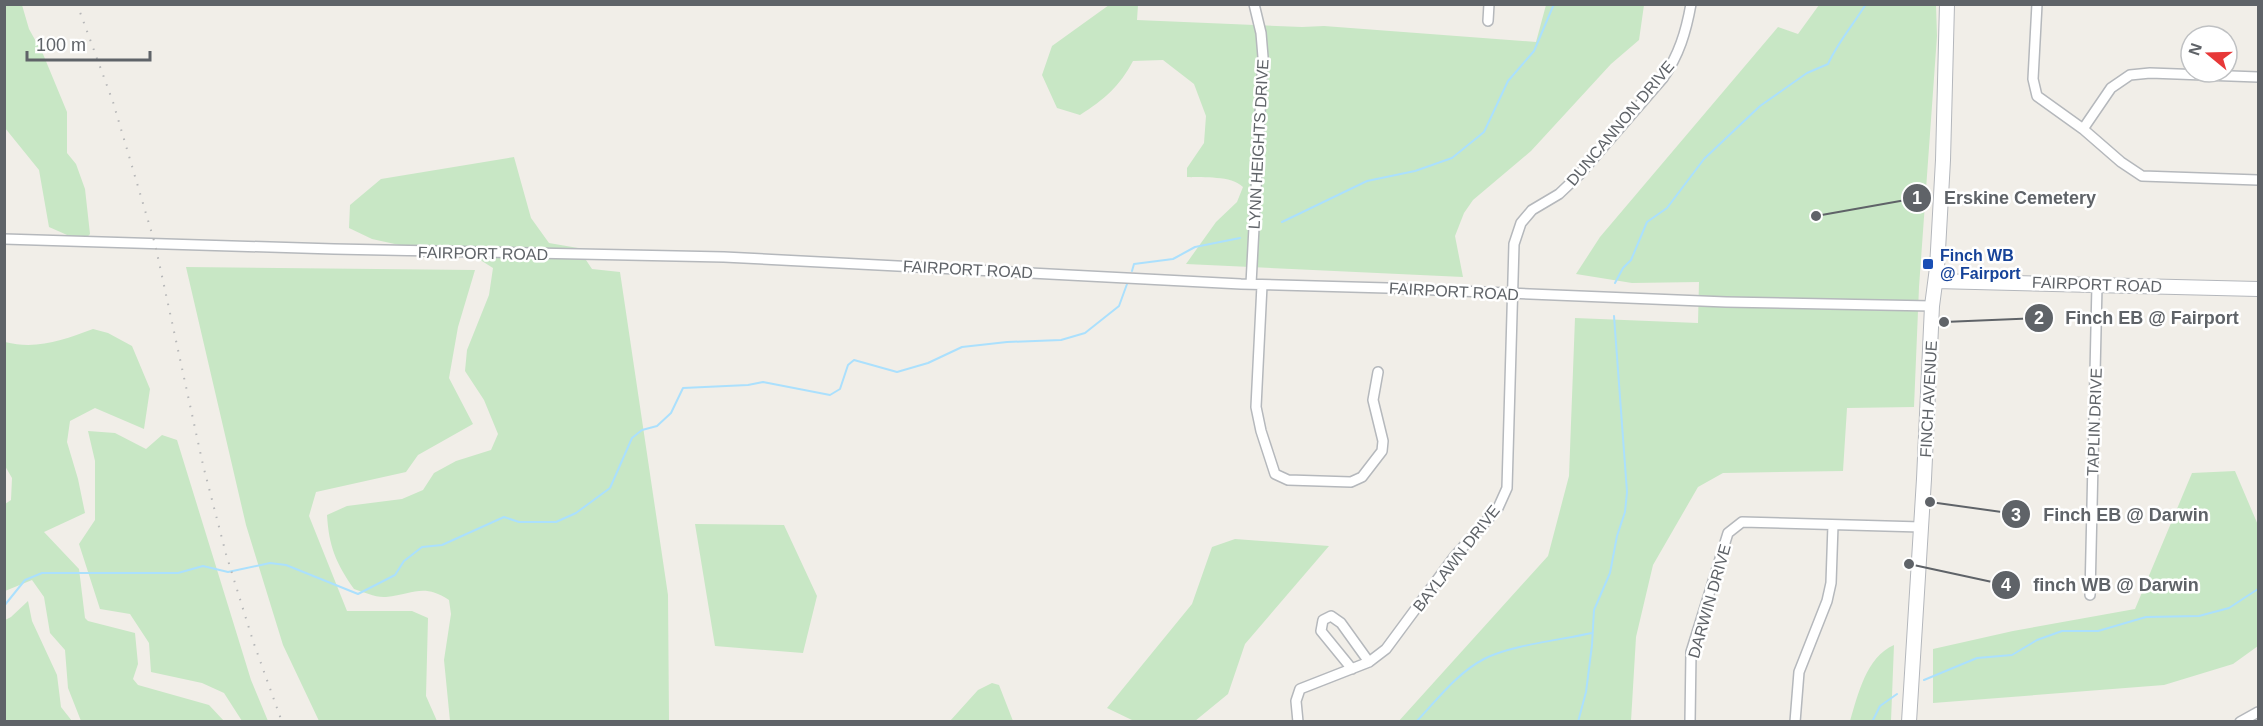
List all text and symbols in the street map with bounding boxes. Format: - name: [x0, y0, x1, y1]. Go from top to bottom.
- scale bar: [27, 24, 150, 62]
- north arrow: [2179, 24, 2239, 84]
- text: 100 m: [36, 35, 86, 55]
- text: N: [2185, 41, 2205, 58]
- street label: LYNN HEIGHTS DRIVE: [1246, 58, 1271, 230]
- street label: DUNCANNON DRIVE: [1563, 58, 1677, 189]
- callout: Erskine Cemetery: [1902, 180, 2108, 216]
- text: 1: [1912, 188, 1922, 208]
- text: Erskine Cemetery: [1944, 188, 2096, 208]
- street label: FAIRPORT ROAD: [418, 244, 548, 263]
- place label: Finch WB @ Fairport: [1940, 247, 2021, 282]
- marker: Finch WB @ Fairport: [1921, 257, 1935, 271]
- street label: FAIRPORT ROAD: [903, 258, 1033, 281]
- street label: FAIRPORT ROAD: [2032, 274, 2162, 295]
- street label: FAIRPORT ROAD: [1389, 280, 1519, 303]
- callout: Finch EB @ Fairport: [2024, 300, 2251, 336]
- text: 2: [2034, 308, 2044, 328]
- text: Finch EB @ Fairport: [2065, 308, 2239, 328]
- street label: FINCH AVENUE: [1917, 340, 1940, 458]
- street label: TAPLIN DRIVE: [2084, 368, 2105, 476]
- callout: Finch EB @ Darwin: [2001, 496, 2220, 532]
- street label: BAYLAWN DRIVE: [1410, 502, 1503, 615]
- text: 3: [2011, 505, 2021, 525]
- text: Finch EB @ Darwin: [2043, 505, 2209, 525]
- street label: DARWIN DRIVE: [1685, 542, 1734, 660]
- callout: finch WB @ Darwin: [1991, 567, 2211, 603]
- text: 4: [2001, 575, 2011, 595]
- text: finch WB @ Darwin: [2033, 575, 2199, 595]

